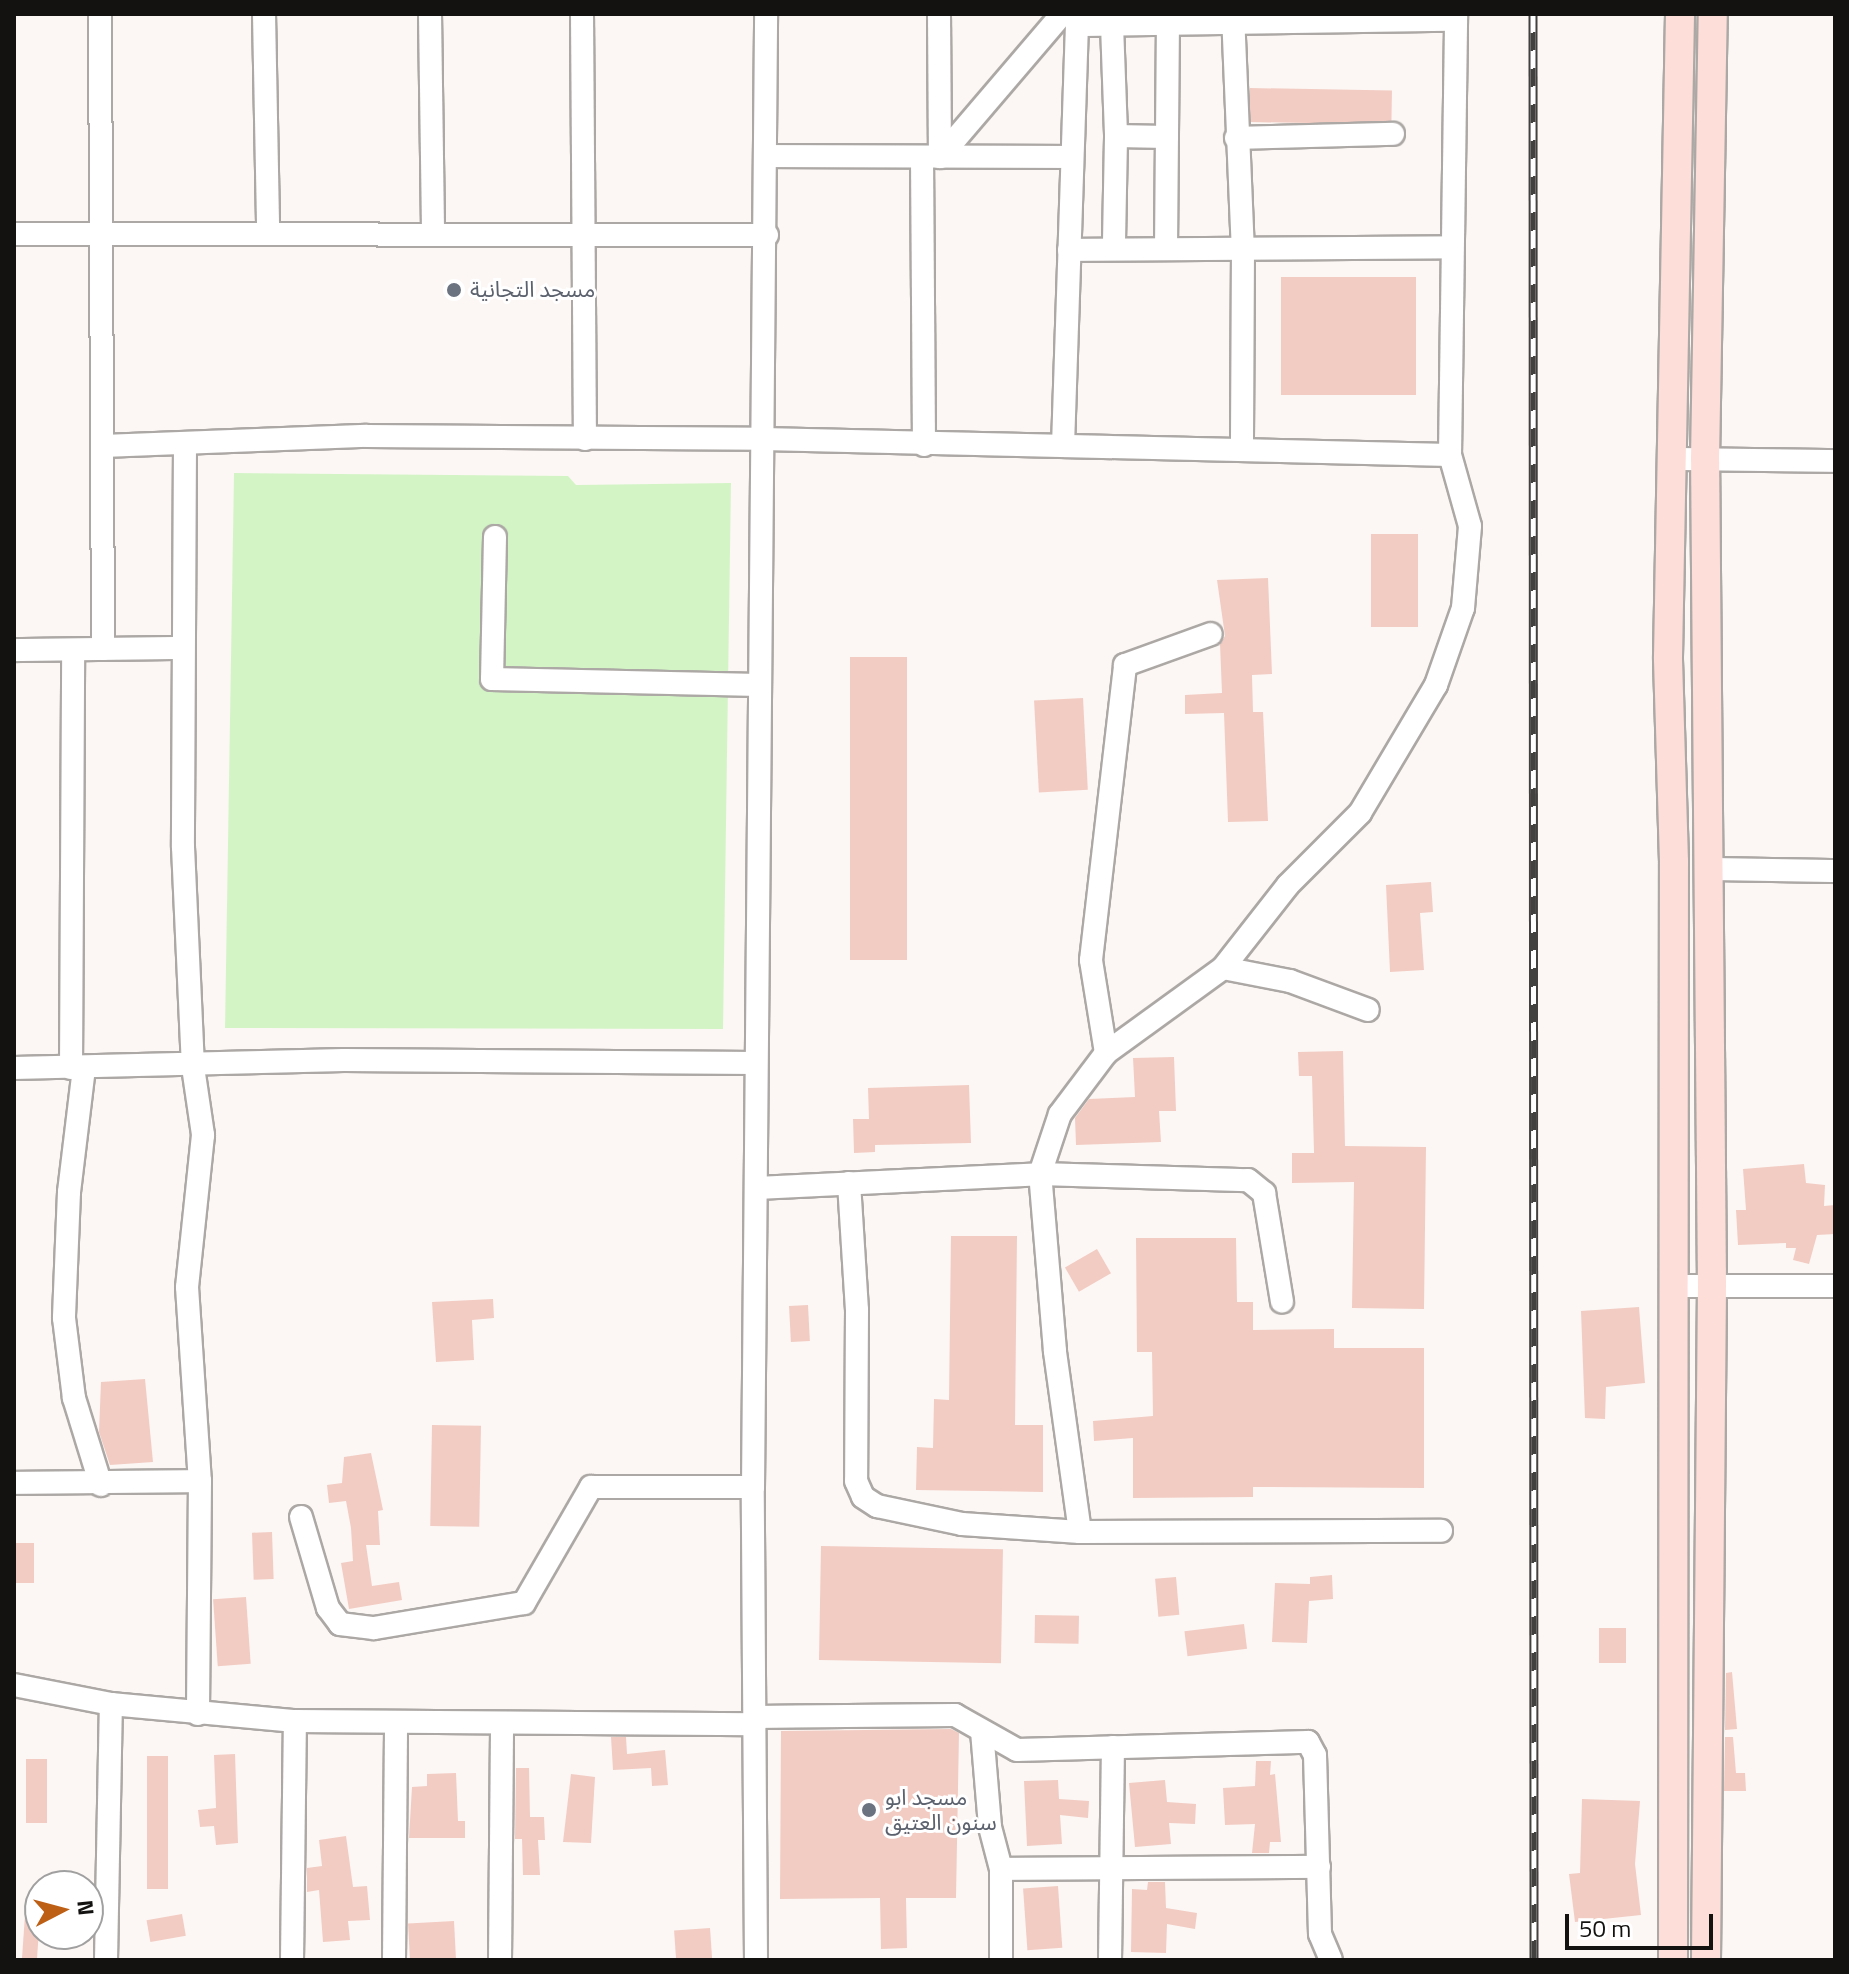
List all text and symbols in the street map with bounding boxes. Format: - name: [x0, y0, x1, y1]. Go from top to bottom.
- place label: مسجد التجانية: [470, 277, 595, 303]
- marker: مسجد التجانية: [445, 281, 463, 299]
- place label: مسجد ابو سنون العتيق: [885, 1784, 997, 1836]
- marker: مسجد ابو سنون العتيق: [860, 1801, 878, 1819]
- north arrow: [24, 1870, 104, 1950]
- text: N: [68, 1898, 104, 1917]
- scale bar: [1569, 1898, 1717, 1948]
- text: 50 m: [1579, 1910, 1631, 1946]

